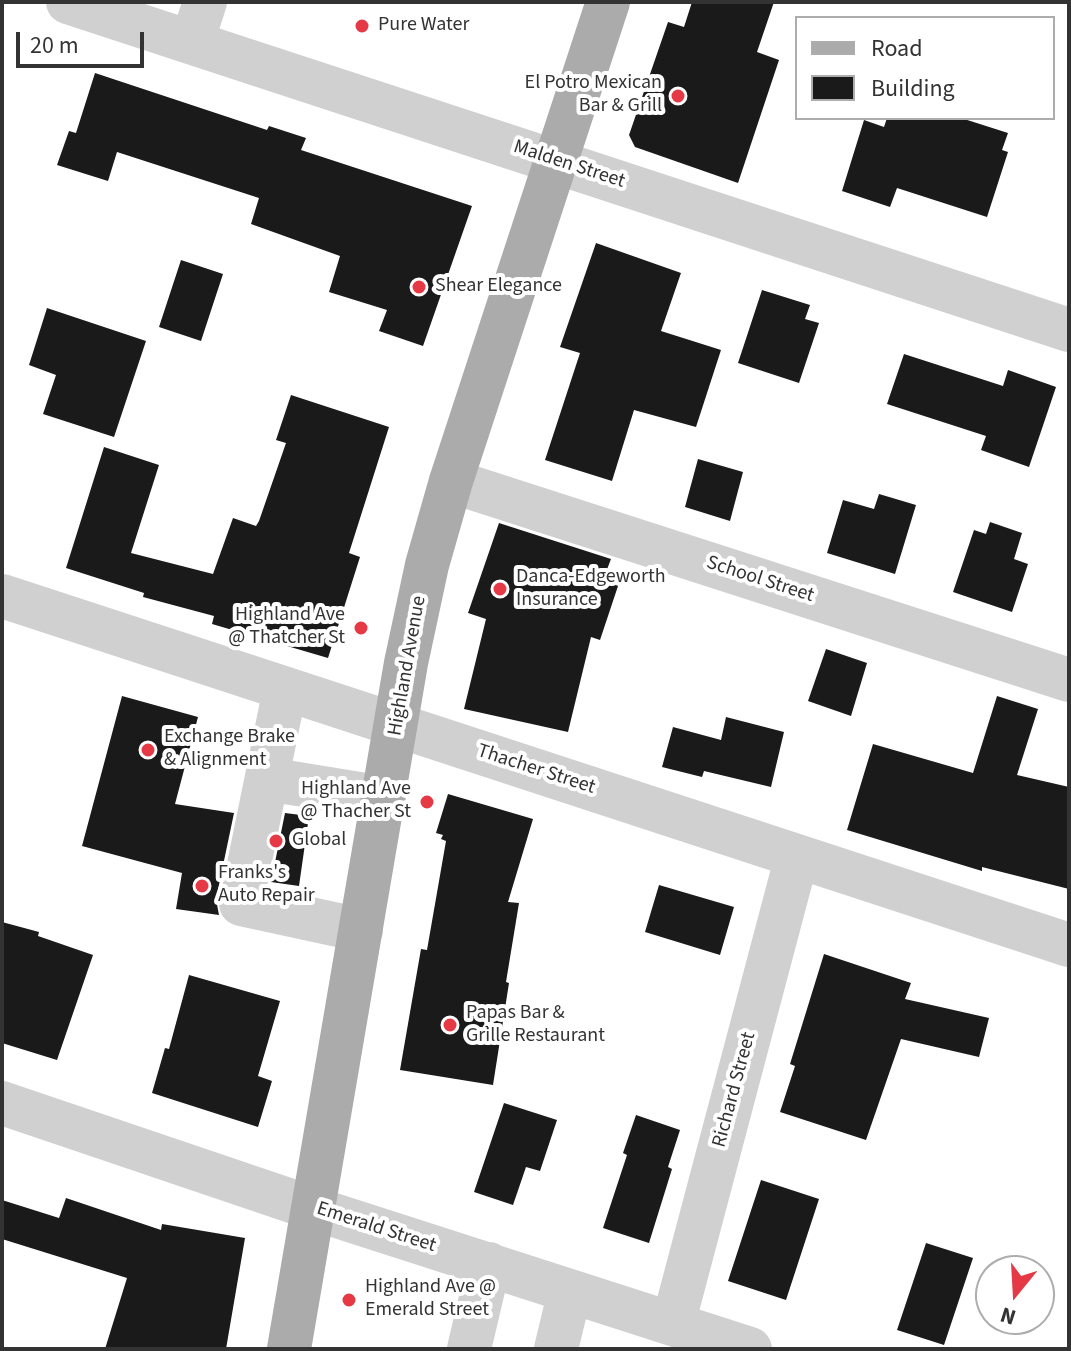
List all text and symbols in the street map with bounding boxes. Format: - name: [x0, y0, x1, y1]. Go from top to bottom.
- place label: Pure Water: [378, 14, 469, 38]
- scale bar: [20, 16, 148, 66]
- legend: [795, 16, 1055, 120]
- marker: Pure Water: [353, 17, 371, 35]
- text: 20 m: [30, 28, 79, 63]
- text: Road: [871, 31, 923, 66]
- text: Building: [871, 71, 955, 106]
- place label: El Potro Mexican Bar & Grill: [525, 72, 662, 119]
- marker: El Potro Mexican Bar & Grill: [669, 87, 687, 105]
- street label: Malden Street: [510, 136, 628, 194]
- place label: Shear Elegance: [435, 275, 562, 299]
- marker: Shear Elegance: [410, 278, 428, 296]
- street label: School Street: [703, 551, 817, 609]
- place label: Danca-Edgeworth Insurance: [516, 566, 666, 613]
- marker: Danca-Edgeworth Insurance: [491, 580, 509, 598]
- street label: Highland Avenue: [384, 594, 432, 738]
- place label: Highland Ave @ Thatcher St: [228, 604, 345, 651]
- marker: Highland Ave @ Thatcher St: [352, 619, 370, 637]
- place label: Exchange Brake & Alignment: [164, 726, 295, 773]
- street label: Thacher Street: [474, 740, 598, 800]
- marker: Exchange Brake & Alignment: [139, 741, 157, 759]
- place label: Highland Ave @ Thacher St: [301, 778, 411, 825]
- marker: Highland Ave @ Thacher St: [418, 793, 436, 811]
- place label: Global: [292, 829, 346, 853]
- marker: Global: [267, 832, 285, 850]
- place label: Franks's Auto Repair: [218, 862, 315, 909]
- marker: Franks's Auto Repair: [193, 877, 211, 895]
- place label: Papas Bar & Grille Restaurant: [466, 1002, 605, 1049]
- marker: Papas Bar & Grille Restaurant: [441, 1016, 459, 1034]
- street label: Richard Street: [708, 1030, 762, 1150]
- street label: Emerald Street: [313, 1197, 439, 1259]
- north arrow: [975, 1255, 1055, 1335]
- place label: Highland Ave @ Emerald Street: [365, 1276, 496, 1323]
- marker: Highland Ave @ Emerald Street: [340, 1291, 358, 1309]
- text: N: [996, 1298, 1020, 1333]

